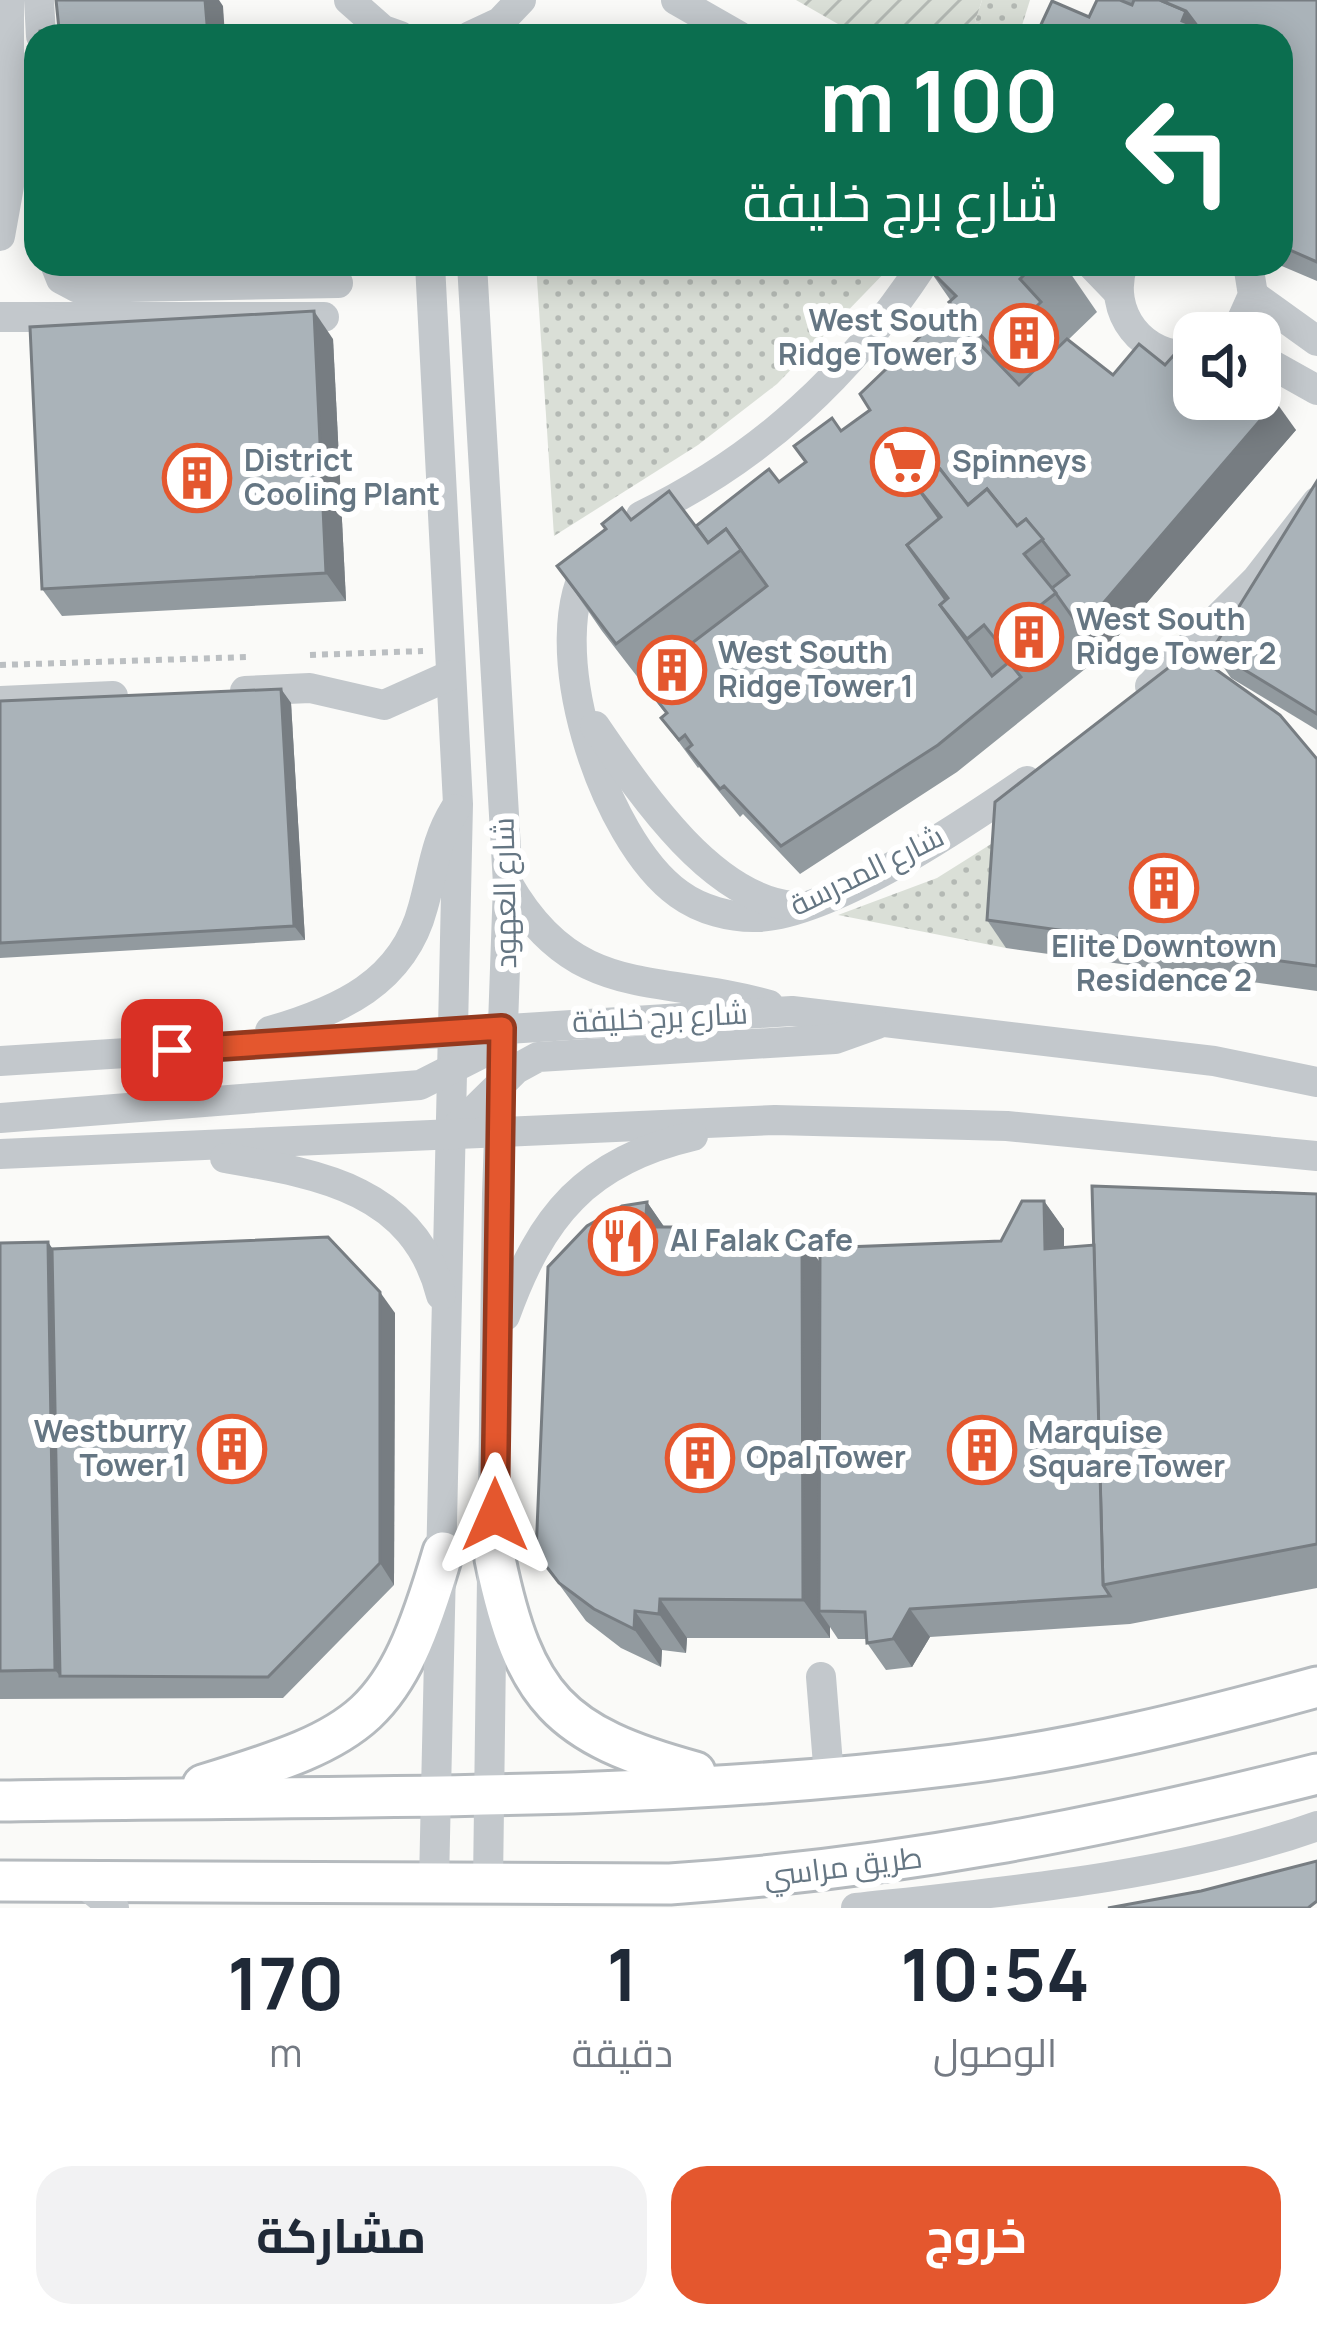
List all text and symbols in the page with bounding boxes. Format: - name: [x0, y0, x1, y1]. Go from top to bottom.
- text: 100 m: [819, 42, 1059, 157]
- icon: left: [1101, 72, 1257, 228]
- text: شارع برج خليفة: [743, 163, 1059, 237]
- place label: West South Ridge Tower 3: [778, 299, 978, 374]
- building icon: West South Ridge Tower 3: [989, 303, 1059, 373]
- map controls: [1173, 312, 1281, 420]
- button: sound: [1173, 312, 1281, 420]
- supermarket icon: Spinneys: [870, 427, 940, 497]
- place label: District Cooling Plant: [244, 439, 440, 514]
- place label: Spinneys: [952, 440, 1087, 481]
- building icon: District Cooling Plant: [162, 443, 232, 513]
- place label: West South Ridge Tower 2: [1076, 598, 1276, 673]
- building icon: West South Ridge Tower 2: [994, 602, 1064, 672]
- place label: West South Ridge Tower 1: [718, 631, 914, 706]
- building icon: West South Ridge Tower 1: [637, 635, 707, 705]
- street label: شارع المدرسة: [782, 815, 951, 926]
- street label: شارع العهود: [482, 817, 526, 969]
- building icon: Elite Downtown Residence 2: [1129, 853, 1199, 923]
- place label: Elite Downtown Residence 2: [1051, 925, 1277, 1000]
- street label: شارع برج خليفة: [571, 991, 749, 1043]
- pin: [121, 999, 223, 1101]
- icon: arrive: [139, 1017, 205, 1083]
- restaurant icon: Al Falak Cafe: [588, 1206, 658, 1276]
- place label: Al Falak Cafe: [670, 1219, 853, 1260]
- place label: Westburry Tower 1: [34, 1410, 186, 1485]
- place label: Marquise Square Tower: [1028, 1411, 1225, 1486]
- building icon: Westburry Tower 1: [197, 1414, 267, 1484]
- building icon: Marquise Square Tower: [947, 1415, 1017, 1485]
- building icon: Opal Tower: [665, 1423, 735, 1493]
- place label: Opal Tower: [746, 1436, 906, 1477]
- position arrow: [432, 1452, 558, 1578]
- street label: طريق مراسي: [761, 1835, 925, 1899]
- text: 1: [607, 1924, 638, 2023]
- text: 10:54: [900, 1924, 1090, 2023]
- text: 170: [227, 1933, 345, 2032]
- text: m: [269, 2025, 302, 2079]
- text: دقيقة: [572, 2025, 673, 2079]
- text: الوصول: [933, 2025, 1057, 2079]
- button: مشاركة: [36, 2166, 647, 2304]
- button: خروج: [671, 2166, 1281, 2304]

